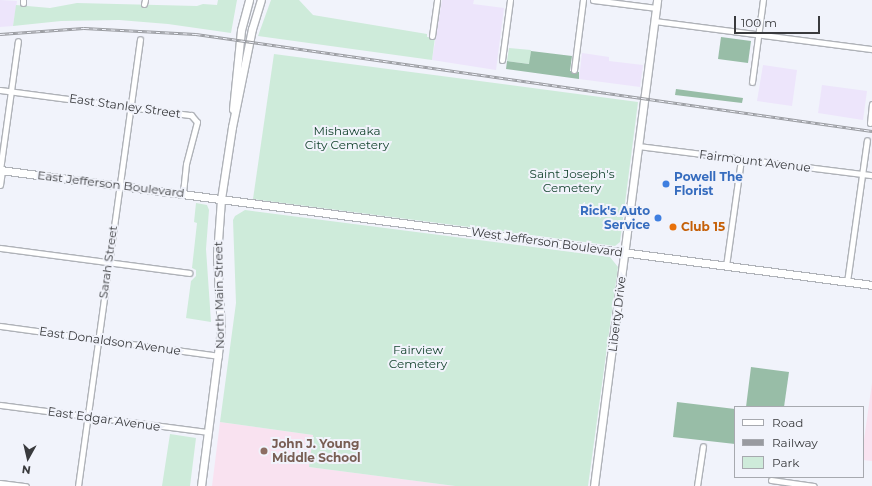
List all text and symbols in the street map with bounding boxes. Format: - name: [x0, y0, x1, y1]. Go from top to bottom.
- scale bar: [736, 8, 822, 34]
- text: 100 m: [741, 15, 777, 30]
- street label: East Stanley Street: [68, 91, 182, 121]
- park label: Mishawaka City Cemetery: [305, 124, 389, 152]
- street label: Fairmount Avenue: [698, 147, 812, 175]
- park label: Saint Joseph's Cemetery: [530, 167, 614, 195]
- street label: East Jefferson Boulevard: [37, 168, 185, 200]
- place label: Powell The Florist: [674, 170, 743, 198]
- marker: Powell The Florist: [661, 179, 671, 189]
- place label: Rick's Auto Service: [580, 204, 650, 232]
- marker: Rick's Auto Service: [653, 213, 663, 223]
- place label: Club 15: [681, 220, 725, 234]
- marker: Club 15: [668, 222, 678, 232]
- street label: West Jefferson Boulevard: [470, 224, 624, 260]
- street label: Sarah Street: [96, 225, 120, 299]
- street label: North Main Street: [211, 241, 227, 349]
- street label: Liberty Drive: [605, 275, 629, 353]
- street label: East Donaldson Avenue: [38, 324, 182, 358]
- park label: Fairview Cemetery: [389, 343, 447, 371]
- street label: East Edgar Avenue: [47, 404, 161, 434]
- legend: [734, 406, 864, 478]
- text: Road: [772, 415, 803, 430]
- text: Railway: [772, 435, 818, 450]
- place label: John J. Young Middle School: [272, 437, 361, 465]
- north arrow: [8, 438, 48, 478]
- marker: John J. Young Middle School: [259, 446, 269, 456]
- text: Park: [772, 455, 799, 470]
- text: N: [21, 462, 32, 477]

